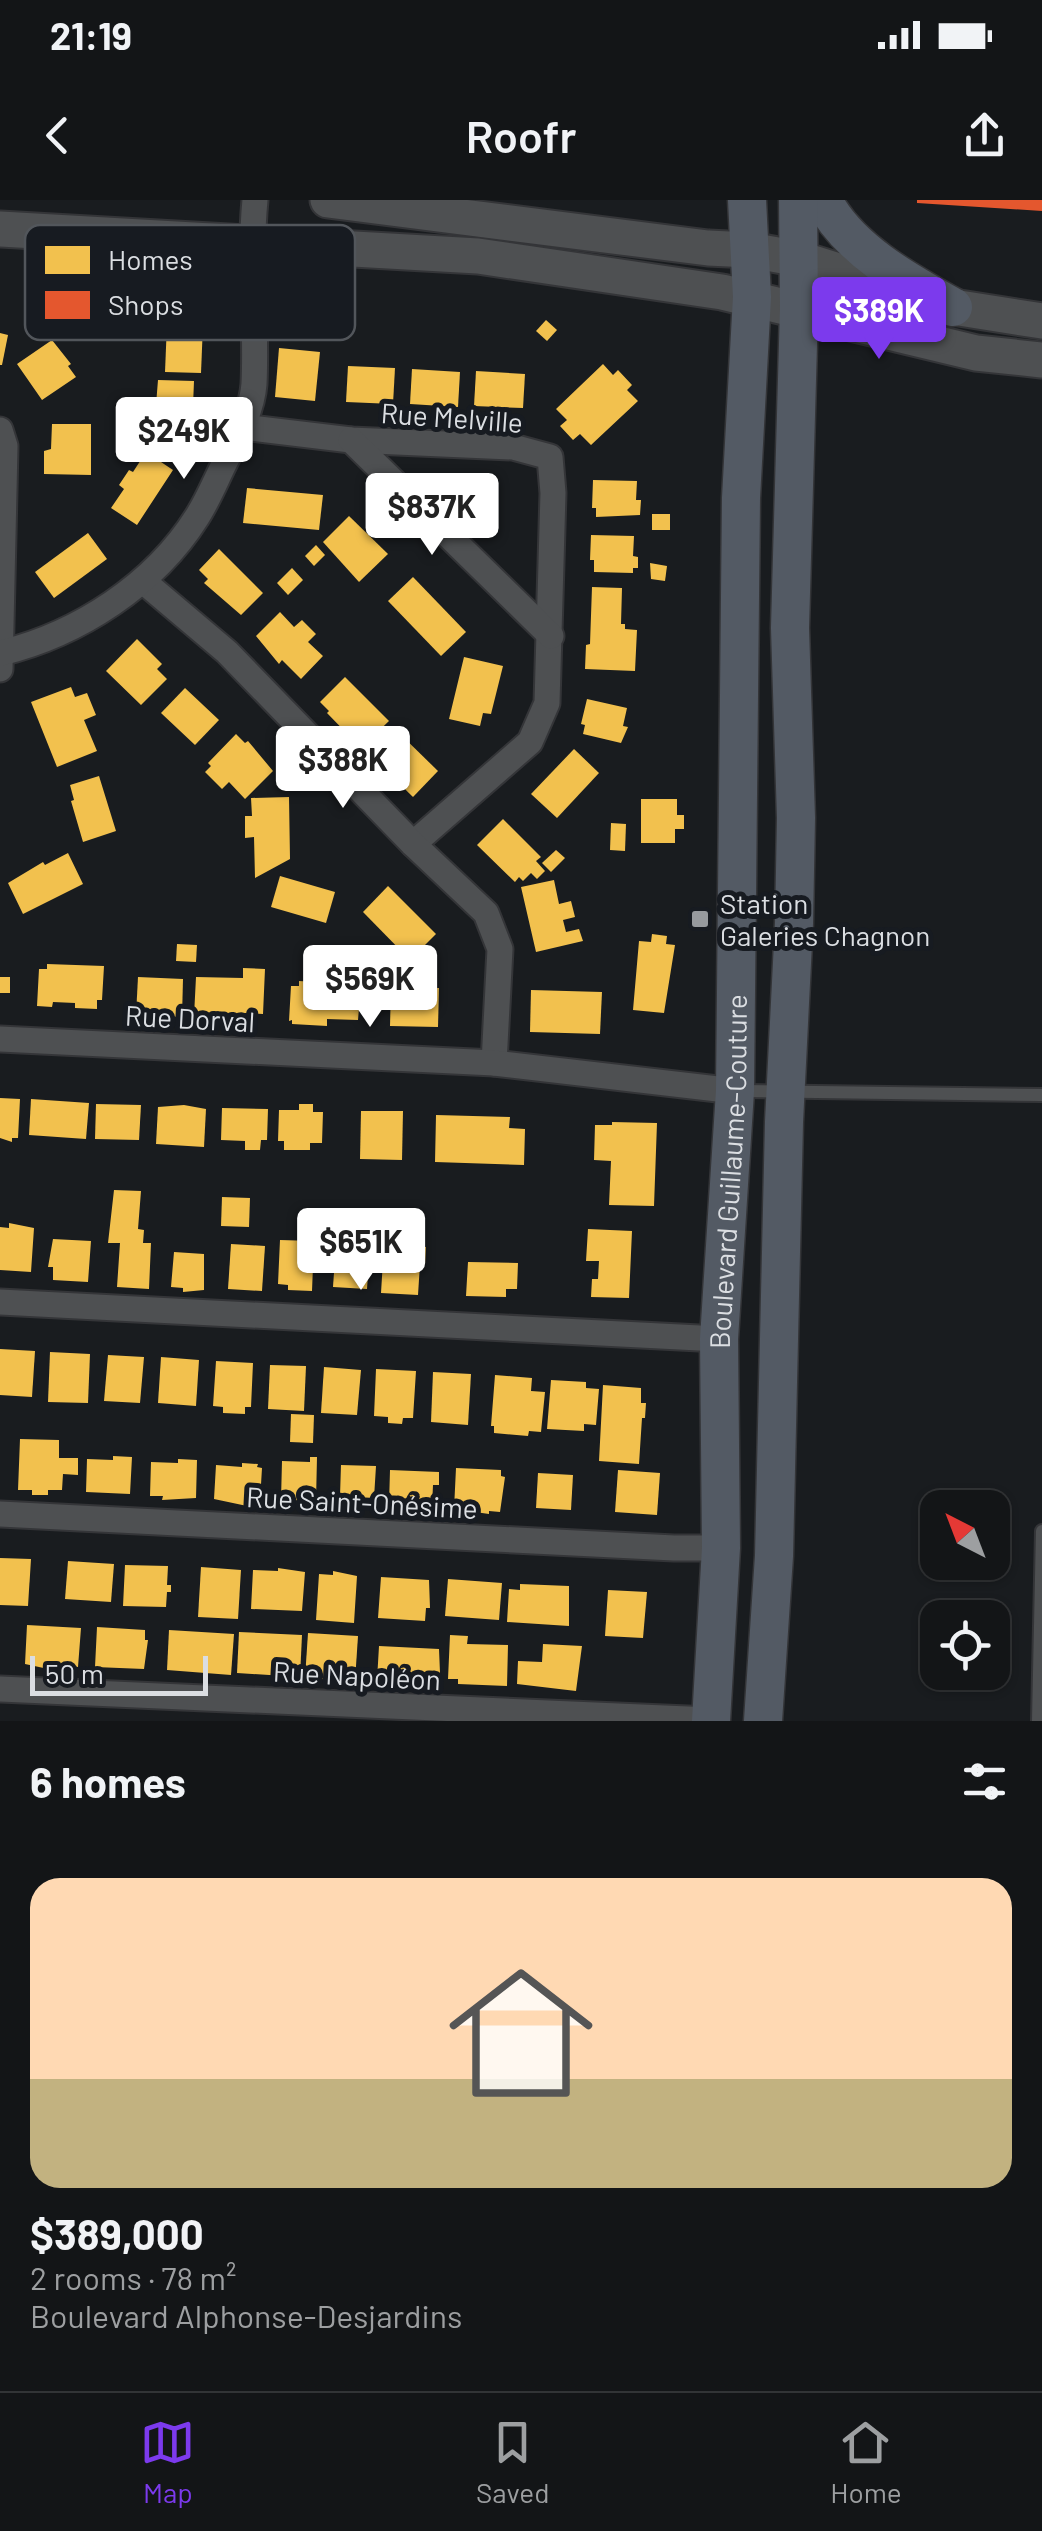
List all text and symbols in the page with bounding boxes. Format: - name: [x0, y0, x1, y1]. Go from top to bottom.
- text: 21:19: [50, 12, 132, 58]
- icon: back: [30, 108, 85, 163]
- text: Roofr: [466, 108, 576, 162]
- icon: share: [957, 108, 1012, 163]
- legend: [25, 225, 355, 340]
- text: Homes: [108, 242, 193, 276]
- pin: $389K: [809, 277, 949, 362]
- text: Shops: [108, 287, 183, 321]
- text: $389K: [834, 290, 924, 328]
- street label: Rue Melville: [380, 395, 524, 439]
- pin: $249K: [114, 397, 254, 482]
- text: $249K: [138, 410, 230, 448]
- pin: $837K: [362, 473, 502, 558]
- text: $837K: [388, 486, 476, 524]
- pin: $388K: [273, 726, 413, 811]
- text: $388K: [298, 739, 388, 777]
- place label: Station Galeries Chagnon: [720, 886, 930, 952]
- marker: Station Galeries Chagnon: [689, 908, 711, 930]
- pin: $569K: [300, 945, 440, 1030]
- text: $569K: [325, 958, 415, 996]
- street label: Boulevard Guillaume-Couture: [702, 994, 753, 1349]
- street label: Rue Dorval: [124, 998, 256, 1038]
- pin: $651K: [291, 1208, 431, 1293]
- text: $651K: [319, 1221, 403, 1259]
- street label: Rue Saint-Onésime: [245, 1479, 479, 1525]
- north arrow: [920, 1490, 1010, 1580]
- map controls: [920, 1490, 1010, 1690]
- button: locate: [920, 1600, 1010, 1690]
- scale bar: [30, 1651, 208, 1696]
- street label: Rue Napoléon: [272, 1654, 442, 1696]
- text: 50 m: [45, 1656, 104, 1690]
- icon: filters: [957, 1754, 1012, 1809]
- text: 6 homes: [30, 1756, 186, 1806]
- icon: home: [431, 1943, 611, 2123]
- text: $389,000: [30, 2208, 204, 2258]
- text: 2 rooms · 78 m²: [30, 2258, 236, 2296]
- text: Boulevard Alphonse-Desjardins: [30, 2296, 462, 2334]
- tab: Map: [140, 2415, 195, 2509]
- tab: Saved: [476, 2415, 549, 2509]
- tab: Home: [830, 2415, 902, 2509]

